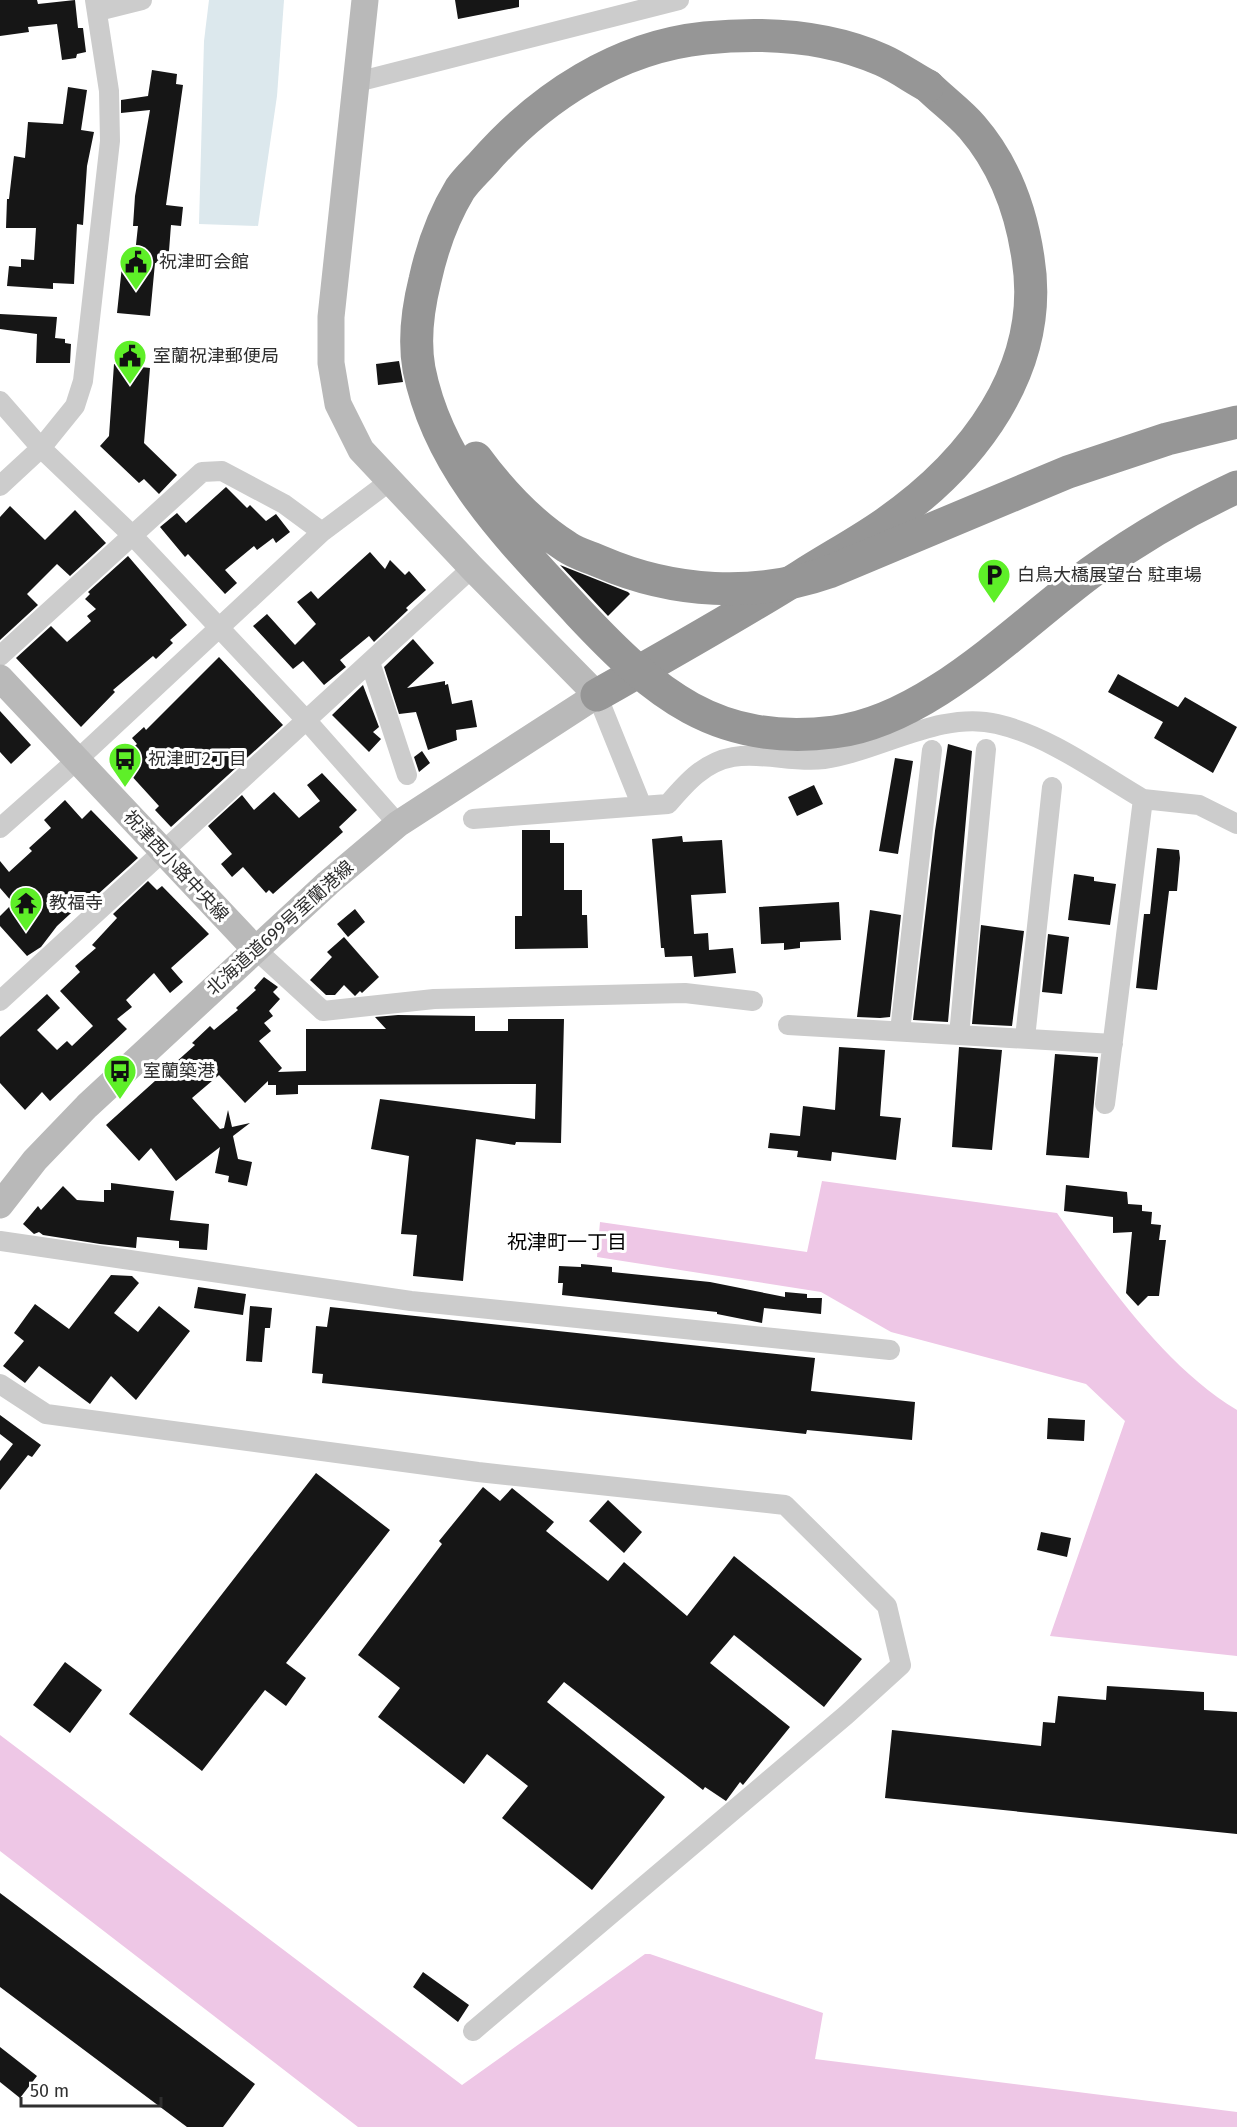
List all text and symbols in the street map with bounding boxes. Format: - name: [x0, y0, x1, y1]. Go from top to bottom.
- public building icon: 祝津町会館: [118, 244, 154, 291]
- place label: 祝津町会館: [159, 251, 249, 273]
- public building icon: 室蘭祝津郵便局: [112, 338, 148, 385]
- place label: 室蘭祝津郵便局: [153, 345, 279, 367]
- parking icon: 白鳥大橋展望台 駐車場: [976, 557, 1012, 604]
- place label: 白鳥大橋展望台 駐車場: [1017, 564, 1202, 586]
- bus stop icon: 祝津町2丁目: [107, 741, 143, 788]
- place label: 祝津町2丁目: [148, 748, 247, 770]
- street label: 祝津西小路中央線: [119, 806, 233, 926]
- street label: 北海道道699号室蘭港線: [202, 856, 358, 1000]
- temple icon: 教福寺: [8, 885, 44, 932]
- place label: 教福寺: [49, 892, 103, 914]
- bus stop icon: 室蘭築港: [102, 1053, 138, 1100]
- place label: 室蘭築港: [143, 1060, 215, 1082]
- district label: 祝津町一丁目: [507, 1230, 627, 1254]
- scale bar: [21, 2070, 160, 2108]
- text: 50 m: [30, 2080, 69, 2102]

